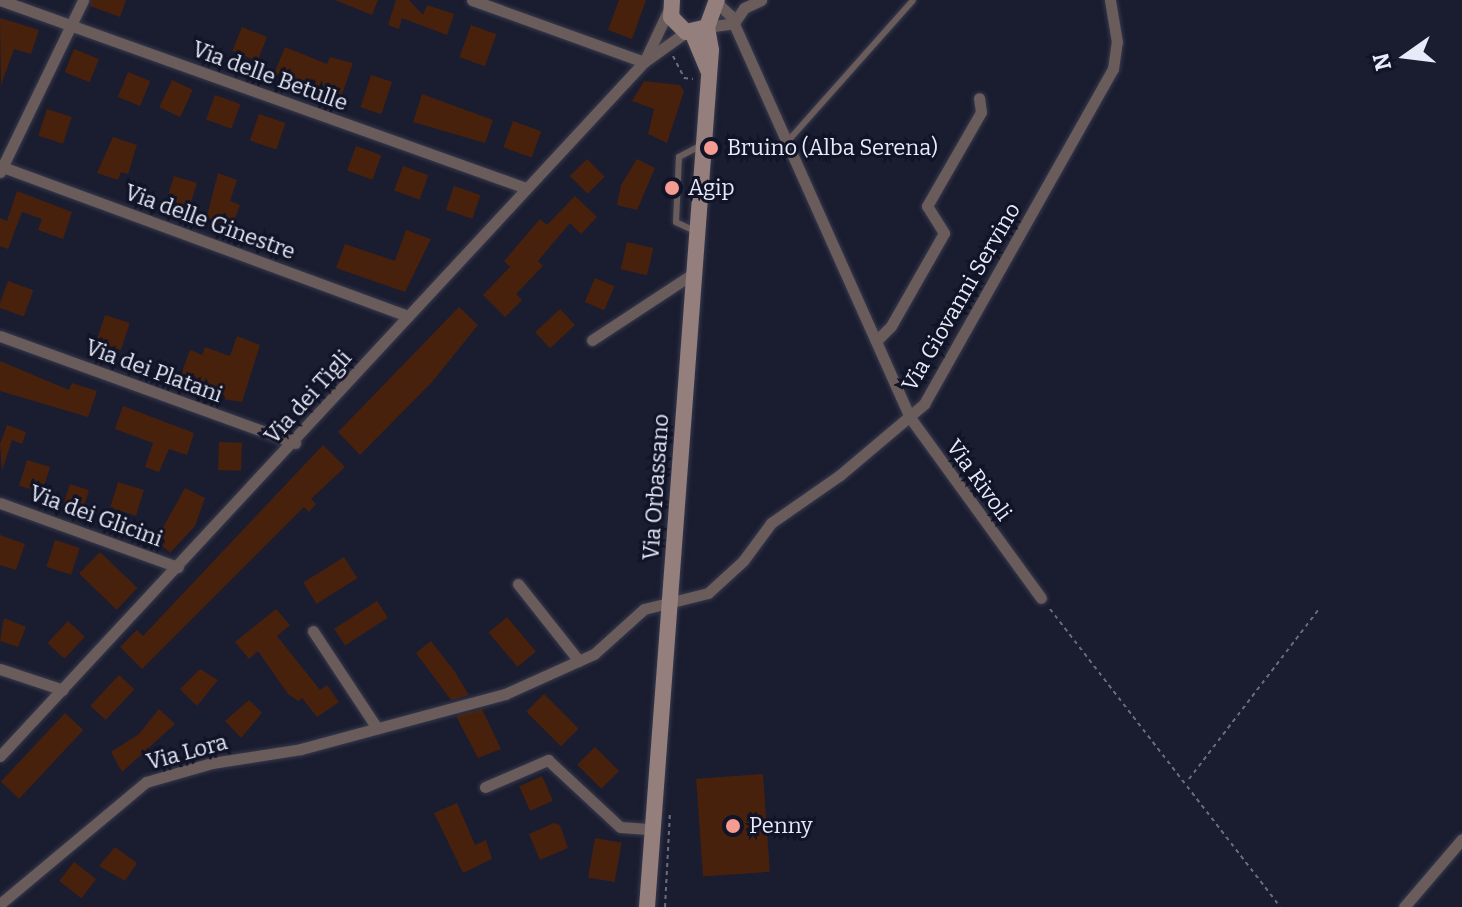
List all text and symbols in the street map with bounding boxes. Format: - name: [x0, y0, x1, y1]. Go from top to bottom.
- north arrow: [1366, 16, 1446, 96]
- street label: Via delle Betulle: [189, 36, 351, 116]
- text: N: [1367, 50, 1397, 73]
- place label: Bruino (Alba Serena): [727, 135, 938, 161]
- marker: Bruino (Alba Serena): [702, 139, 720, 157]
- place label: Agip: [688, 175, 735, 201]
- street label: Via delle Ginestre: [121, 179, 299, 265]
- marker: Agip: [663, 179, 681, 197]
- street label: Via Giovanni Servino: [896, 198, 1026, 396]
- street label: Via dei Platani: [82, 334, 226, 408]
- street label: Via dei Tigli: [259, 345, 357, 449]
- street label: Via Orbassano: [638, 413, 674, 561]
- street label: Via Rivoli: [941, 434, 1017, 526]
- street label: Via dei Glicini: [26, 480, 166, 552]
- street label: Via Lora: [144, 729, 230, 775]
- place label: Penny: [749, 813, 813, 839]
- marker: Penny: [724, 817, 742, 835]

